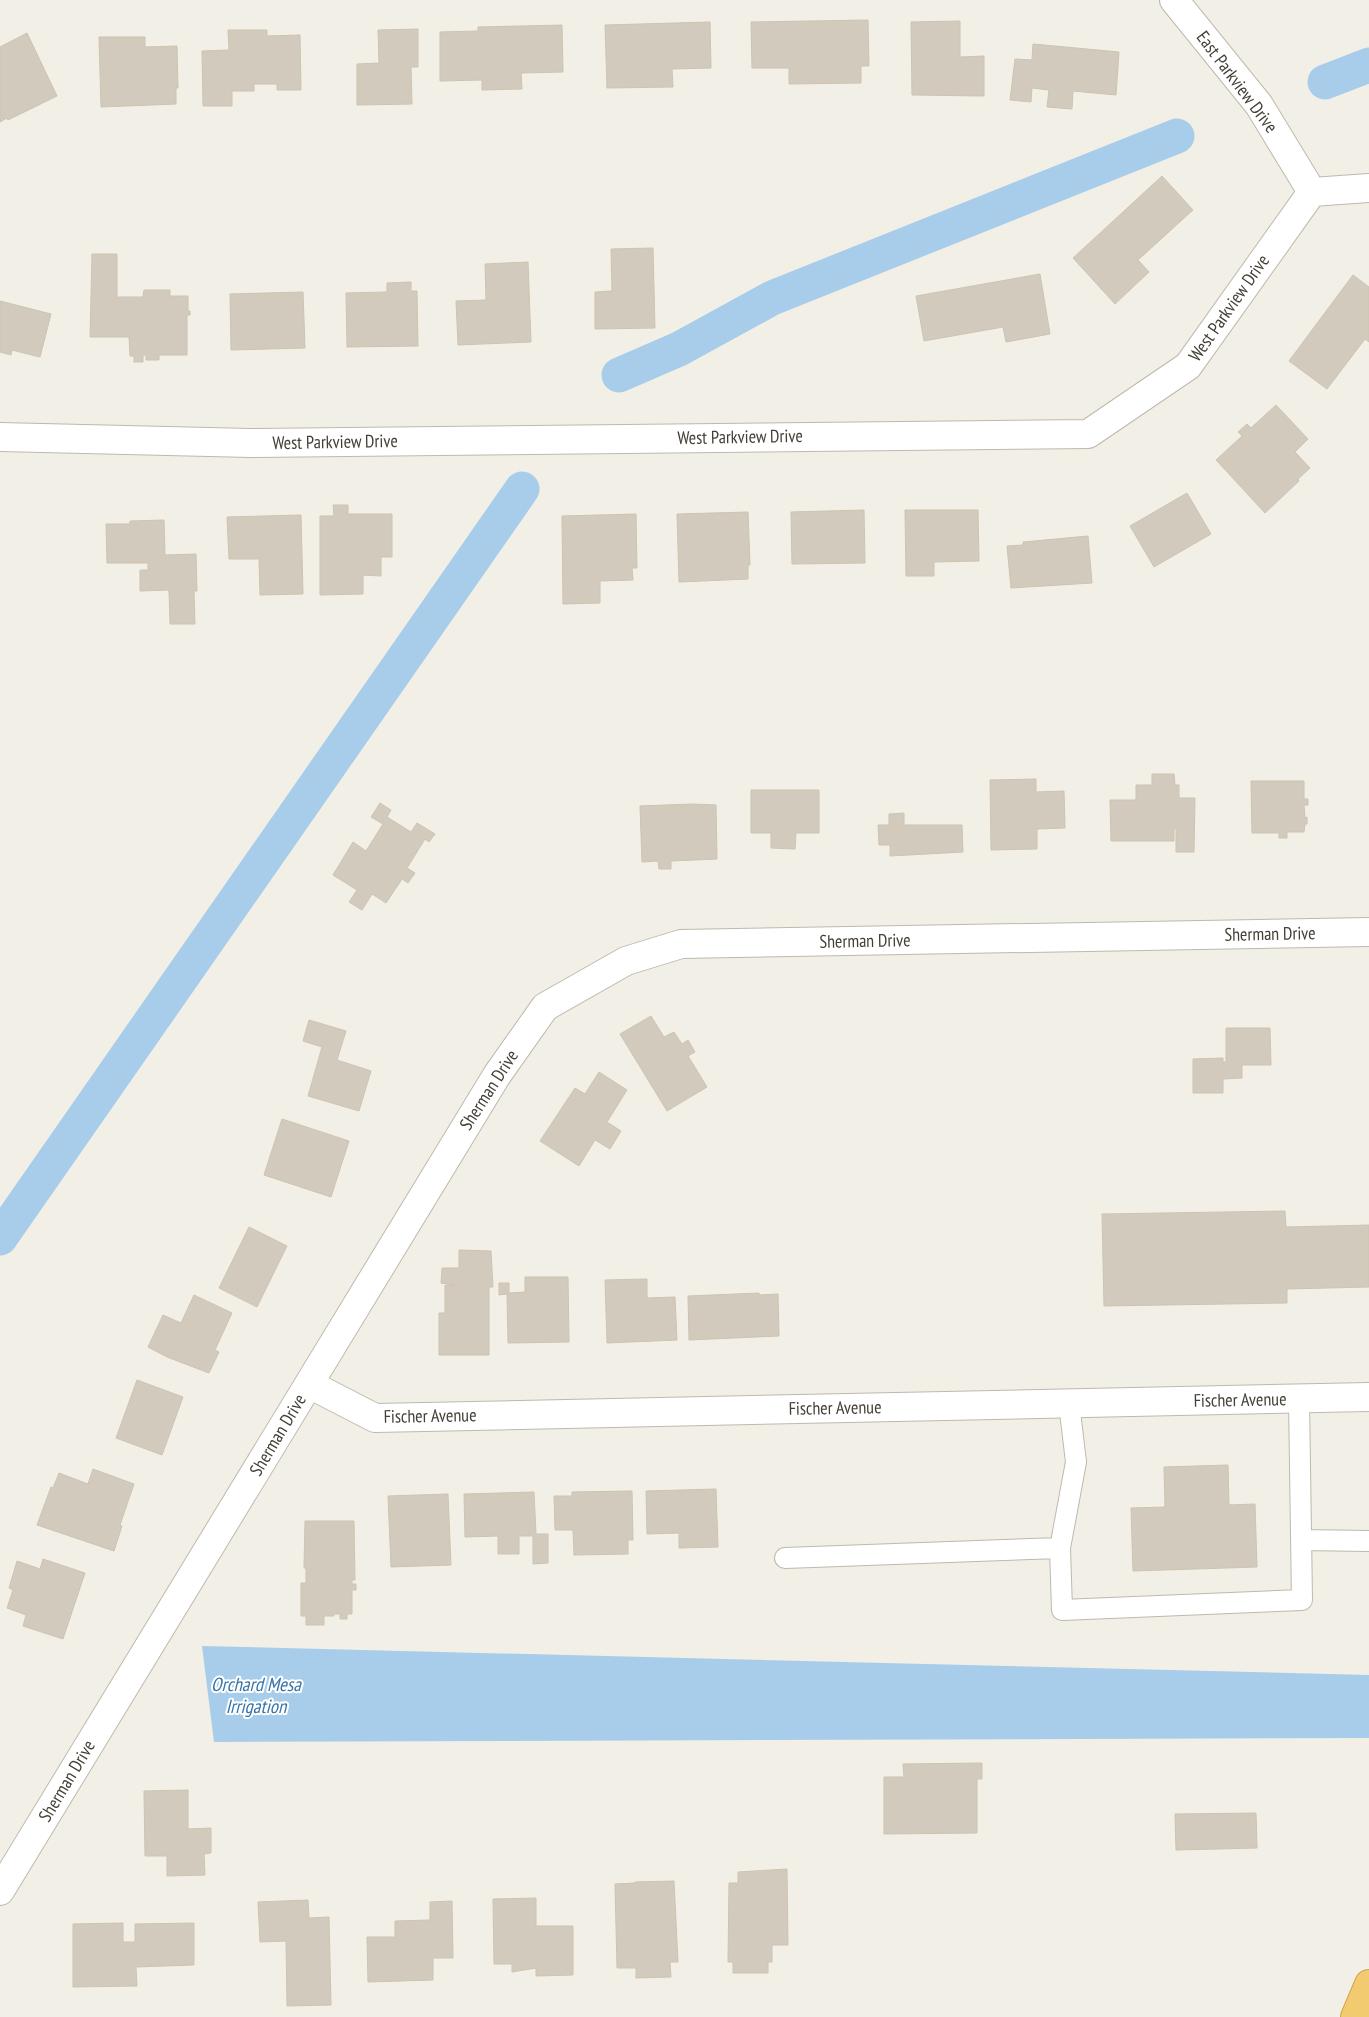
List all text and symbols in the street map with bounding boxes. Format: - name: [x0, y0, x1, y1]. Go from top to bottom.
- street label: East Parkview Drive: [1192, 26, 1283, 137]
- street label: West Parkview Drive: [1183, 250, 1274, 366]
- street label: West Parkview Drive: [677, 424, 803, 449]
- street label: West Parkview Drive: [272, 429, 398, 454]
- street label: Sherman Drive: [1224, 921, 1316, 946]
- street label: Sherman Drive: [819, 928, 911, 953]
- street label: Sherman Drive: [454, 1045, 523, 1134]
- street label: Fischer Avenue: [1193, 1387, 1287, 1412]
- street label: Sherman Drive: [244, 1390, 311, 1480]
- street label: Fischer Avenue: [788, 1395, 882, 1420]
- street label: Fischer Avenue: [383, 1403, 477, 1428]
- water label: Orchard Mesa Irrigation: [211, 1672, 302, 1718]
- street label: Sherman Drive: [33, 1736, 100, 1826]

